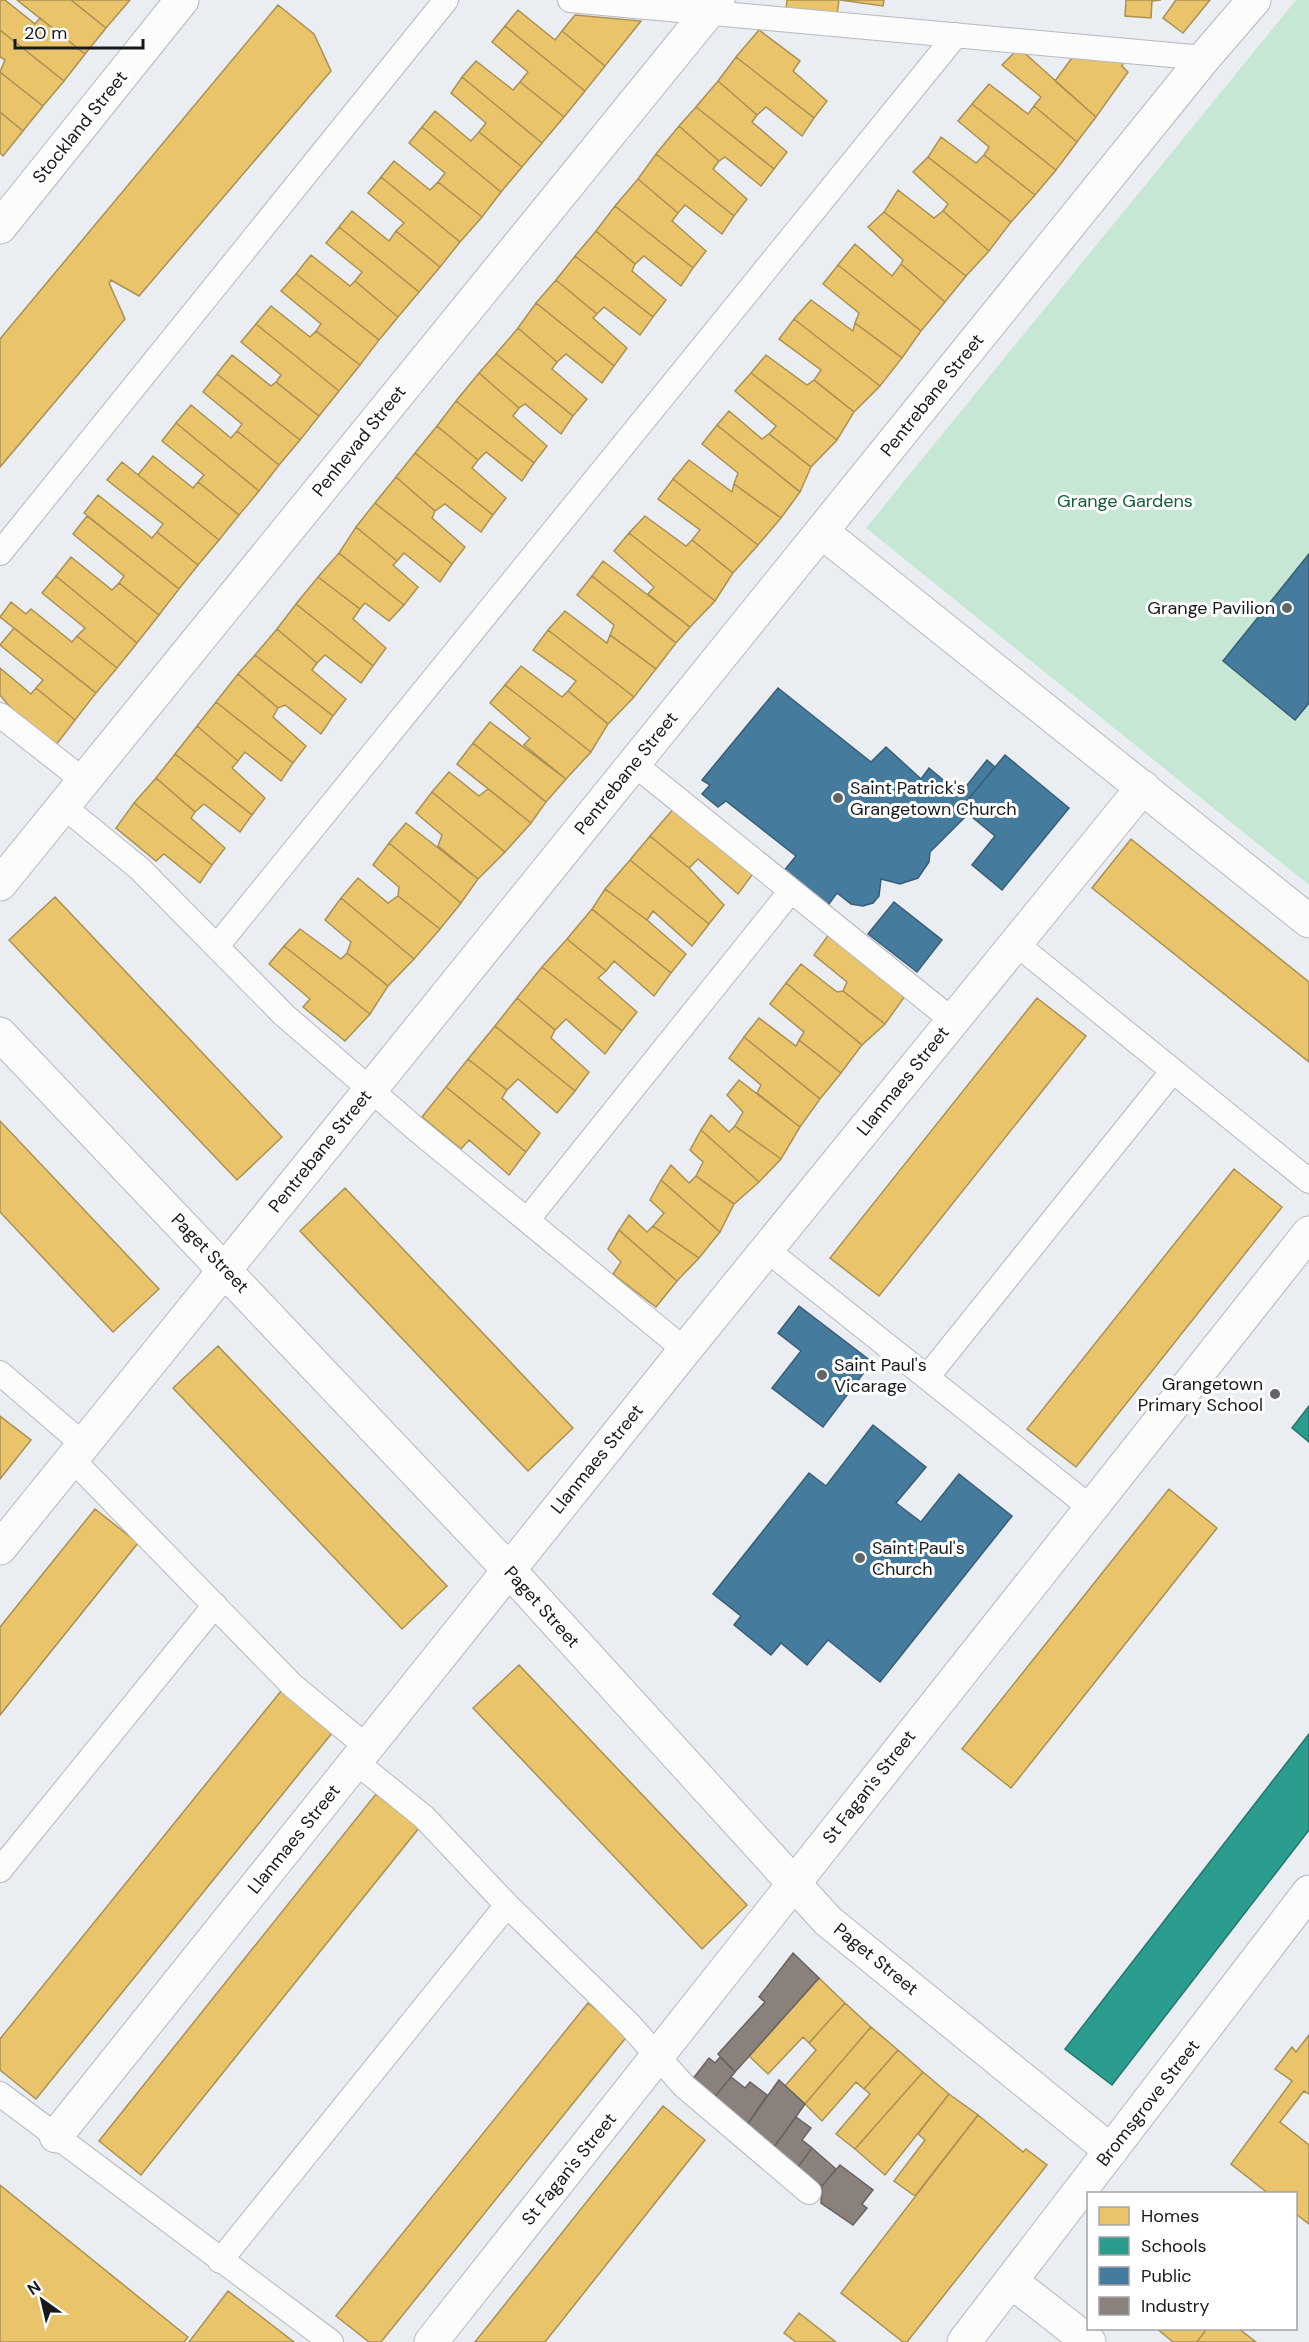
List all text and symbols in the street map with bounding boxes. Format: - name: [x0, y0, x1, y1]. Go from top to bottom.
- scale bar: [15, 12, 142, 50]
- text: 20 m: [24, 21, 67, 45]
- street label: Stockland Street: [27, 66, 133, 188]
- street label: Pentrebane Street: [875, 329, 989, 461]
- street label: Penhevad Street: [307, 380, 411, 502]
- park label: Grange Gardens: [1057, 489, 1193, 513]
- place label: Grange Pavilion: [1147, 596, 1275, 620]
- marker: Grange Pavilion: [1280, 601, 1294, 615]
- street label: Pentrebane Street: [569, 707, 683, 839]
- place label: Saint Patrick's Grangetown Church: [850, 776, 1017, 821]
- marker: Saint Patrick's Grangetown Church: [831, 791, 845, 805]
- street label: Llanmaes Street: [851, 1021, 955, 1141]
- street label: Pentrebane Street: [263, 1085, 377, 1217]
- street label: Paget Street: [166, 1208, 254, 1298]
- place label: Saint Paul's Vicarage: [834, 1353, 927, 1398]
- marker: Saint Paul's Vicarage: [815, 1368, 829, 1382]
- place label: Grangetown Primary School: [1138, 1372, 1263, 1417]
- marker: Grangetown Primary School: [1268, 1387, 1282, 1401]
- street label: Llanmaes Street: [545, 1399, 649, 1519]
- place label: Saint Paul's Church: [872, 1536, 965, 1581]
- marker: Saint Paul's Church: [853, 1551, 867, 1565]
- street label: Paget Street: [499, 1561, 585, 1653]
- street label: St Fagan's Street: [817, 1725, 921, 1849]
- street label: Llanmaes Street: [242, 1779, 346, 1899]
- street label: Paget Street: [829, 1917, 923, 2001]
- street label: Bromsgrove Street: [1091, 2035, 1205, 2171]
- street label: St Fagan's Street: [516, 2108, 622, 2230]
- legend: [1087, 2192, 1297, 2330]
- text: Homes: [1141, 2204, 1199, 2228]
- text: Schools: [1141, 2234, 1206, 2258]
- text: Public: [1141, 2264, 1192, 2288]
- north arrow: [12, 2270, 72, 2330]
- text: N: [23, 2276, 45, 2300]
- text: Industry: [1141, 2294, 1210, 2318]

